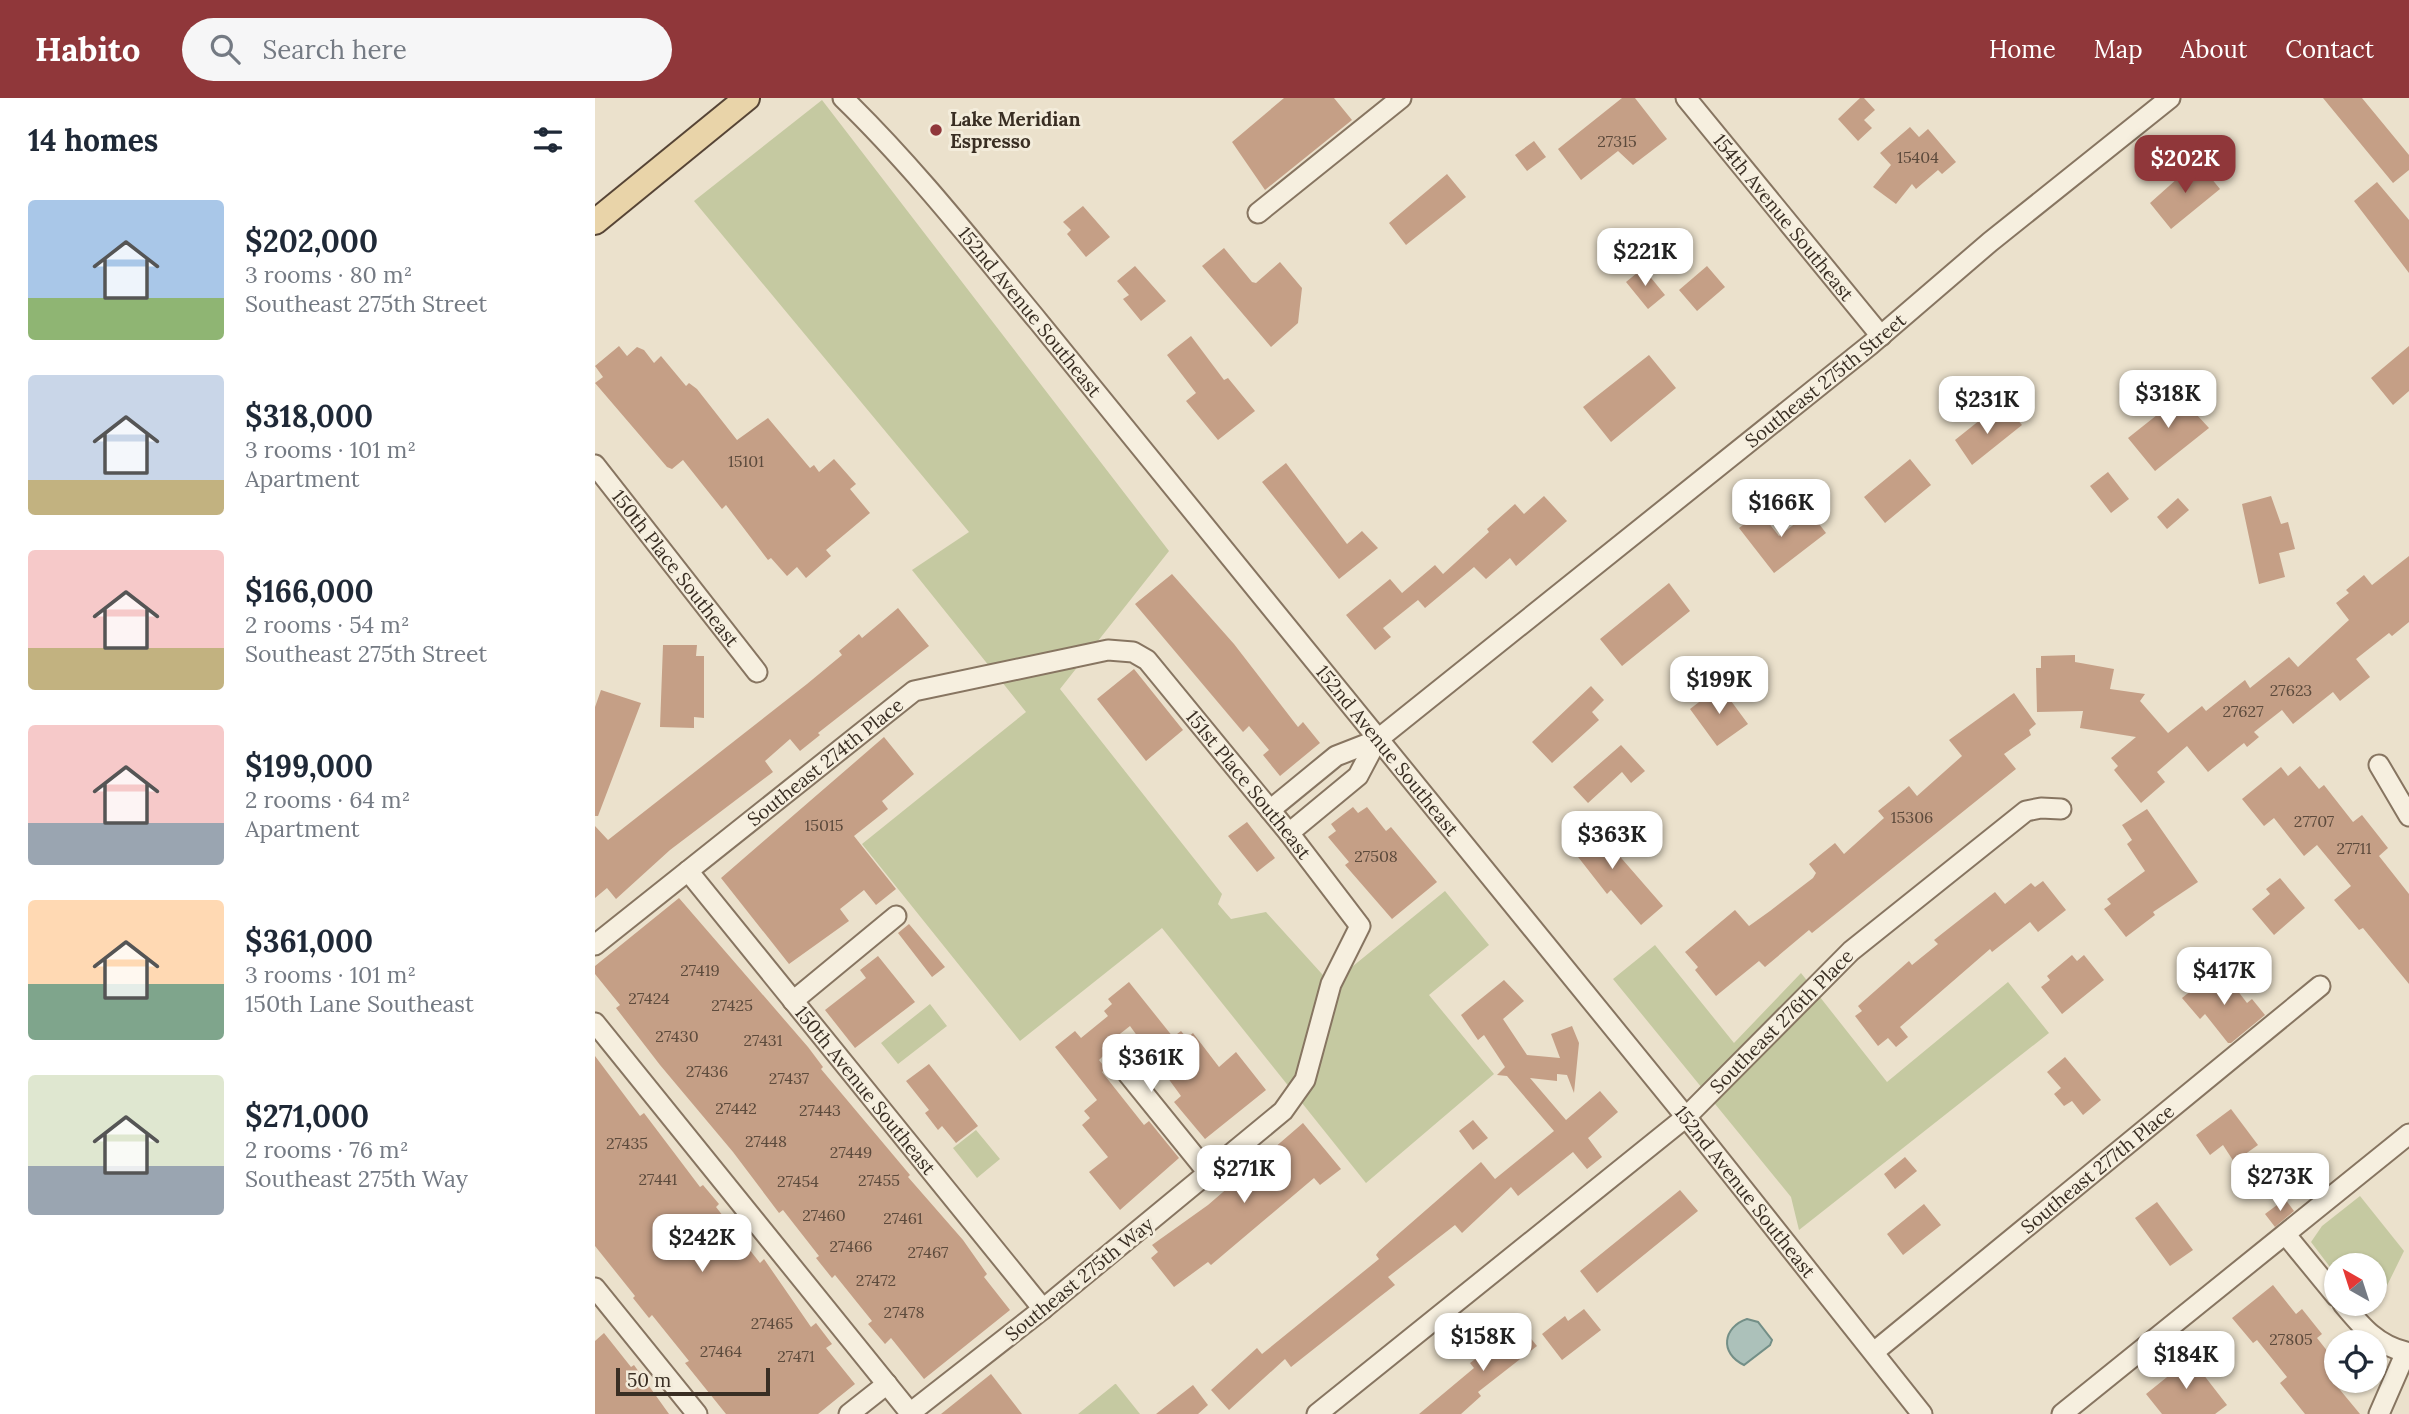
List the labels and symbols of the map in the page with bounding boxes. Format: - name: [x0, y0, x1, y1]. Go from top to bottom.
- place label: Lake Meridian Espresso: [950, 107, 1081, 153]
- marker: Lake Meridian Espresso: [928, 122, 944, 138]
- street label: 154th Avenue Southeast: [1708, 129, 1860, 306]
- house number: 27315: [1597, 131, 1637, 151]
- pin: $202K: [2136, 136, 2234, 195]
- house number: 15404: [1897, 147, 1939, 167]
- street label: 152nd Avenue Southeast: [953, 222, 1107, 402]
- pin: $221K: [1596, 228, 1694, 288]
- street label: Southeast 275th Street: [1740, 307, 1911, 453]
- pin: $318K: [2119, 370, 2217, 430]
- pin: $231K: [1938, 376, 2036, 436]
- house number: 15101: [728, 451, 764, 471]
- pin: $166K: [1732, 480, 1830, 539]
- street label: 150th Place Southeast: [607, 485, 745, 652]
- pin: $199K: [1670, 656, 1768, 716]
- street label: 152nd Avenue Southeast: [1311, 660, 1465, 841]
- house number: 27623: [2270, 680, 2312, 700]
- street label: Southeast 274th Place: [742, 692, 908, 831]
- house number: 27627: [2222, 701, 2264, 721]
- street label: 151st Place Southeast: [1181, 705, 1317, 864]
- house number: 15306: [1891, 807, 1933, 827]
- house number: 27707: [2294, 811, 2335, 831]
- pin: $363K: [1563, 812, 1661, 871]
- house number: 15015: [804, 815, 844, 835]
- house number: 27711: [2337, 838, 2372, 858]
- house number: 27508: [1354, 846, 1398, 866]
- street label: Southeast 276th Place: [1705, 944, 1858, 1098]
- pin: $417K: [2175, 948, 2273, 1007]
- house number: 27419: [680, 960, 720, 980]
- house number: 27424: [628, 988, 670, 1008]
- house number: 27425: [711, 995, 753, 1015]
- street label: 150th Avenue Southeast: [790, 1001, 942, 1180]
- house number: 27430: [655, 1026, 699, 1046]
- house number: 27431: [743, 1030, 783, 1050]
- pin: $361K: [1102, 1034, 1200, 1094]
- house number: 27436: [686, 1061, 728, 1081]
- house number: 27437: [769, 1068, 810, 1088]
- house number: 27442: [715, 1098, 757, 1118]
- street label: Southeast 277th Place: [2016, 1099, 2179, 1239]
- house number: 27443: [799, 1100, 841, 1120]
- street label: 152nd Avenue Southeast: [1669, 1101, 1821, 1283]
- house number: 27448: [745, 1131, 787, 1151]
- house number: 27435: [606, 1133, 648, 1153]
- house number: 27449: [830, 1142, 872, 1162]
- pin: $271K: [1195, 1146, 1293, 1205]
- pin: $273K: [2231, 1154, 2329, 1213]
- house number: 27441: [639, 1169, 678, 1189]
- house number: 27455: [858, 1170, 900, 1190]
- house number: 27454: [777, 1171, 819, 1191]
- house number: 27460: [802, 1205, 846, 1225]
- house number: 27461: [883, 1208, 923, 1228]
- street label: Southeast 275th Way: [1000, 1212, 1158, 1346]
- pin: $242K: [653, 1214, 751, 1274]
- house number: 27466: [830, 1236, 872, 1256]
- house number: 27467: [908, 1242, 949, 1262]
- north arrow: [2324, 1253, 2387, 1316]
- house number: 27472: [856, 1270, 896, 1290]
- house number: 27478: [884, 1302, 924, 1322]
- house number: 27465: [751, 1313, 793, 1333]
- pin: $158K: [1434, 1314, 1532, 1373]
- house number: 27805: [2269, 1329, 2313, 1349]
- pin: $184K: [2137, 1332, 2235, 1391]
- house number: 27464: [700, 1341, 742, 1361]
- house number: 27471: [777, 1346, 815, 1366]
- scale bar: [616, 1365, 770, 1397]

